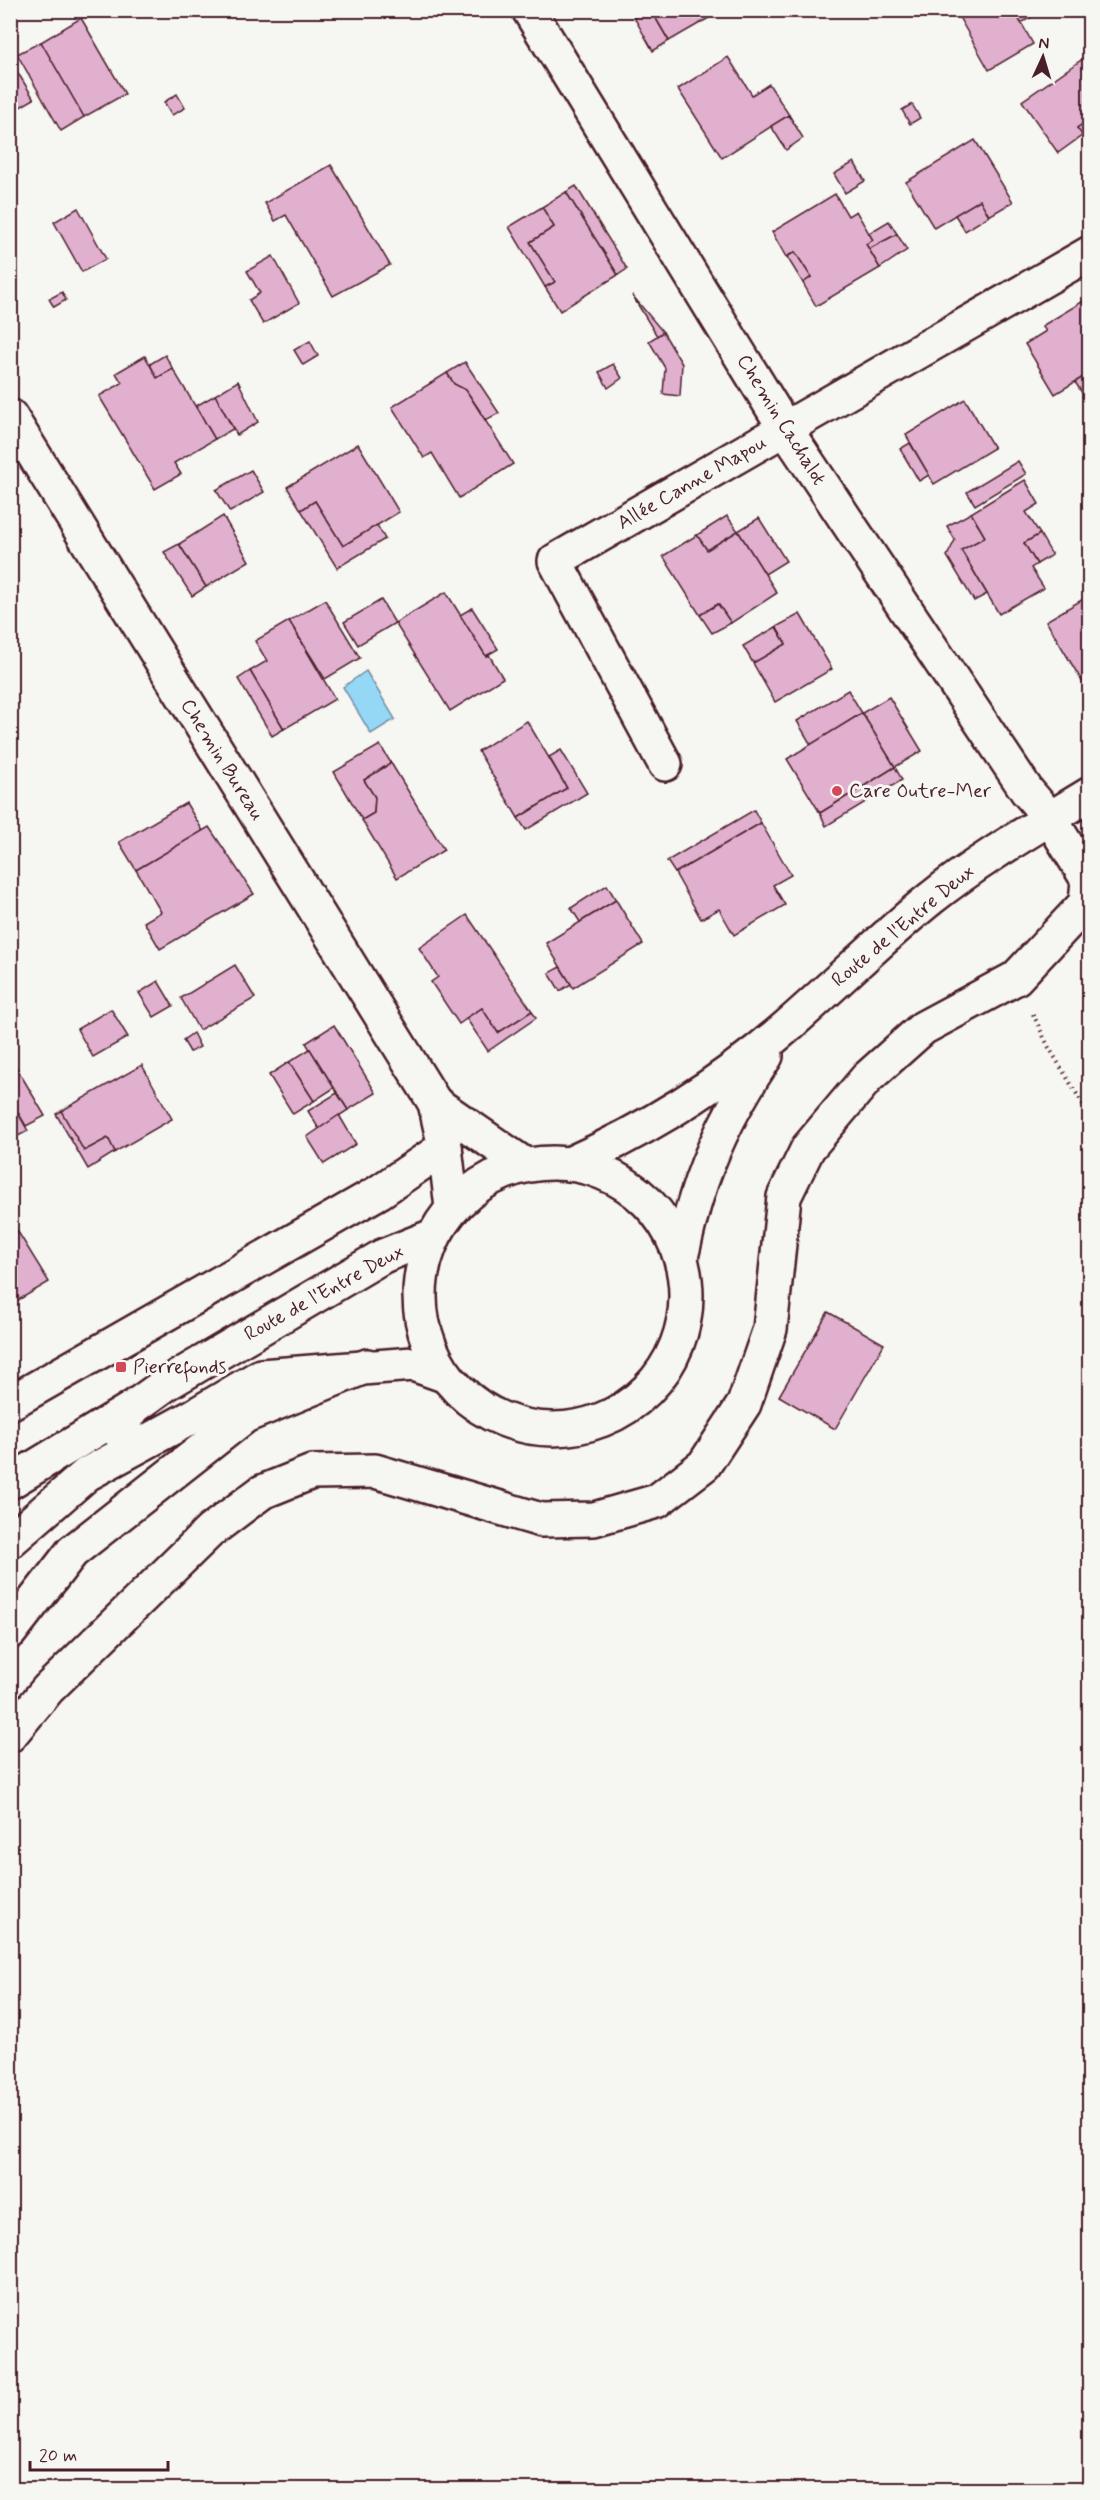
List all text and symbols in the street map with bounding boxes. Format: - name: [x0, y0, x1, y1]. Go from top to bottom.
- north arrow: [1013, 27, 1073, 87]
- text: N: [1038, 33, 1050, 54]
- street label: Chemin Cachalot: [730, 349, 832, 491]
- street label: Allée Canne Mapou: [613, 429, 771, 537]
- street label: Chemin Bureau: [174, 694, 270, 826]
- place label: Care Outre-Mer: [849, 778, 992, 805]
- marker: Care Outre-Mer: [830, 784, 844, 798]
- street label: Route de l'Entre Deux: [826, 858, 980, 994]
- street label: Route de l'Entre Deux: [239, 1238, 409, 1348]
- place label: Pierrefonds: [133, 1354, 227, 1383]
- marker: Pierrefonds: [114, 1360, 128, 1374]
- scale bar: [30, 2434, 168, 2472]
- text: 20 m: [39, 2444, 77, 2468]

